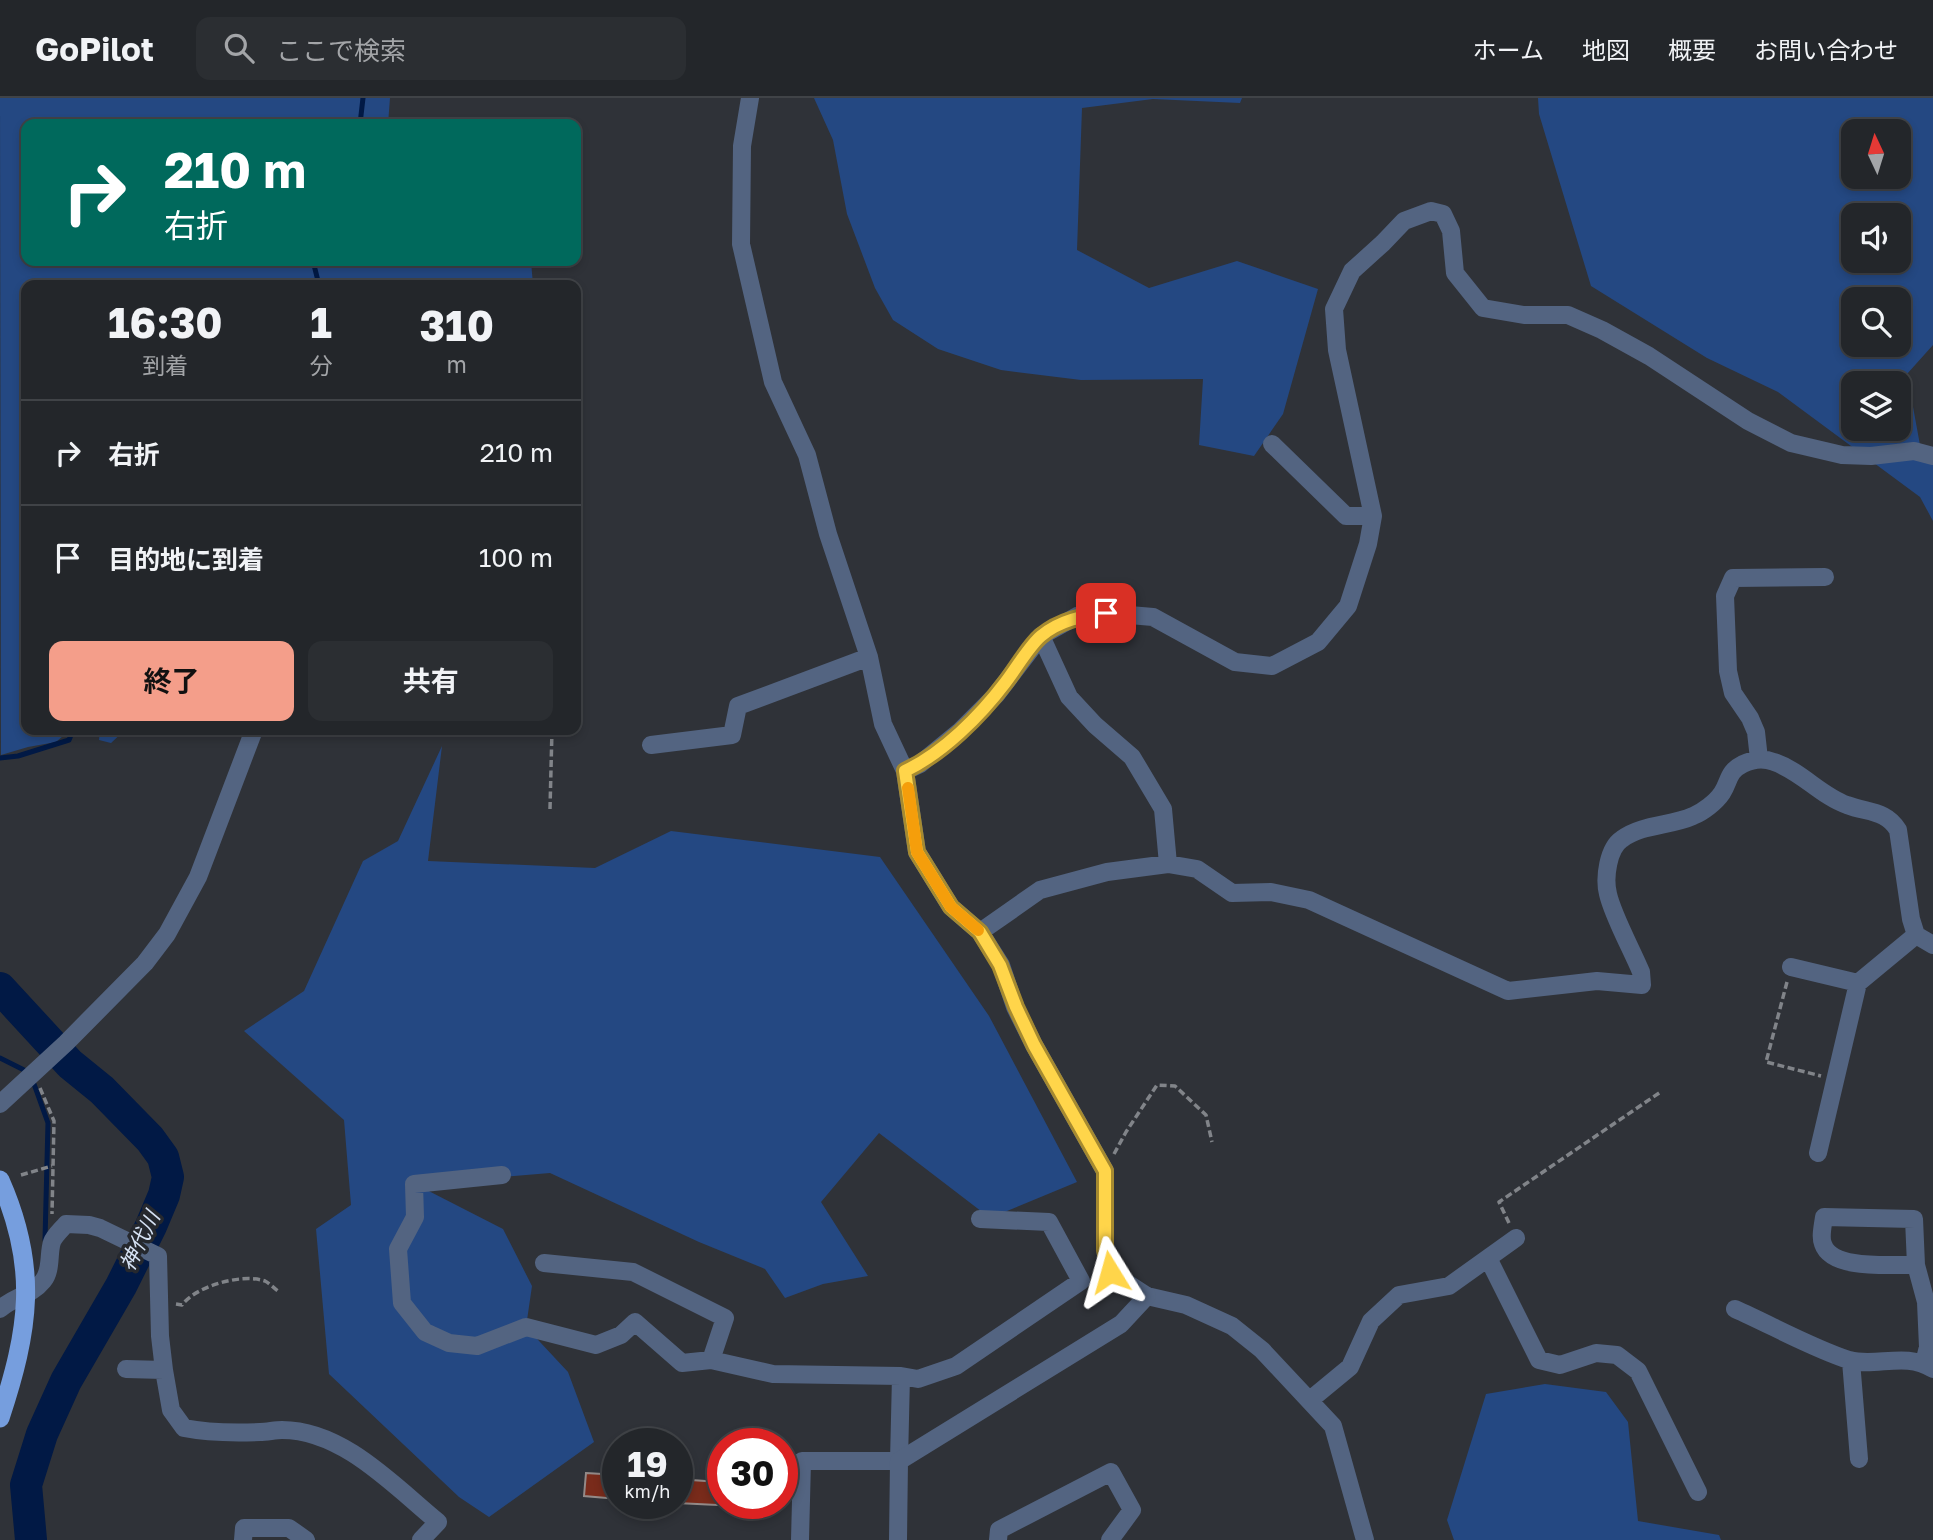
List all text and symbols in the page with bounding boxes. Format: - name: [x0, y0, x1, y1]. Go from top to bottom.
- search box: [196, 17, 686, 80]
- text: GoPilot: [35, 29, 154, 68]
- icon: search: [220, 29, 258, 67]
- text: ここで検索: [276, 35, 406, 66]
- text: ホーム: [1473, 35, 1544, 64]
- text: 地図: [1582, 35, 1630, 64]
- text: 概要: [1668, 35, 1716, 64]
- text: お問い合わせ: [1754, 35, 1898, 64]
- north arrow: [1841, 119, 1911, 189]
- map controls: [1841, 119, 1911, 441]
- text: 210 m: [164, 140, 306, 199]
- icon: right: [49, 147, 140, 238]
- button: sound: [1841, 203, 1911, 273]
- text: 右折: [164, 206, 228, 244]
- button: search: [1841, 287, 1911, 357]
- text: 16:30: [108, 297, 223, 347]
- text: 1: [310, 297, 332, 347]
- text: 310: [419, 300, 494, 350]
- text: m: [447, 350, 467, 378]
- text: 到着: [142, 351, 188, 379]
- text: 分: [310, 351, 333, 379]
- button: layers: [1841, 371, 1911, 441]
- icon: right: [49, 434, 87, 472]
- text: 210 m: [480, 437, 553, 468]
- text: 右折: [108, 439, 160, 470]
- icon: arrive: [49, 539, 87, 577]
- text: 100 m: [479, 542, 553, 573]
- text: 目的地に到着: [108, 544, 264, 575]
- pin: [1076, 583, 1136, 643]
- icon: arrive: [1087, 594, 1125, 632]
- button: 終了: [49, 641, 294, 721]
- button: 共有: [308, 641, 553, 721]
- water label: 神代川: [114, 1205, 165, 1275]
- position arrow: [1073, 1235, 1147, 1309]
- speed limit sign: 30: [707, 1428, 798, 1519]
- text: 19: [627, 1443, 668, 1485]
- text: km/h: [625, 1480, 670, 1502]

